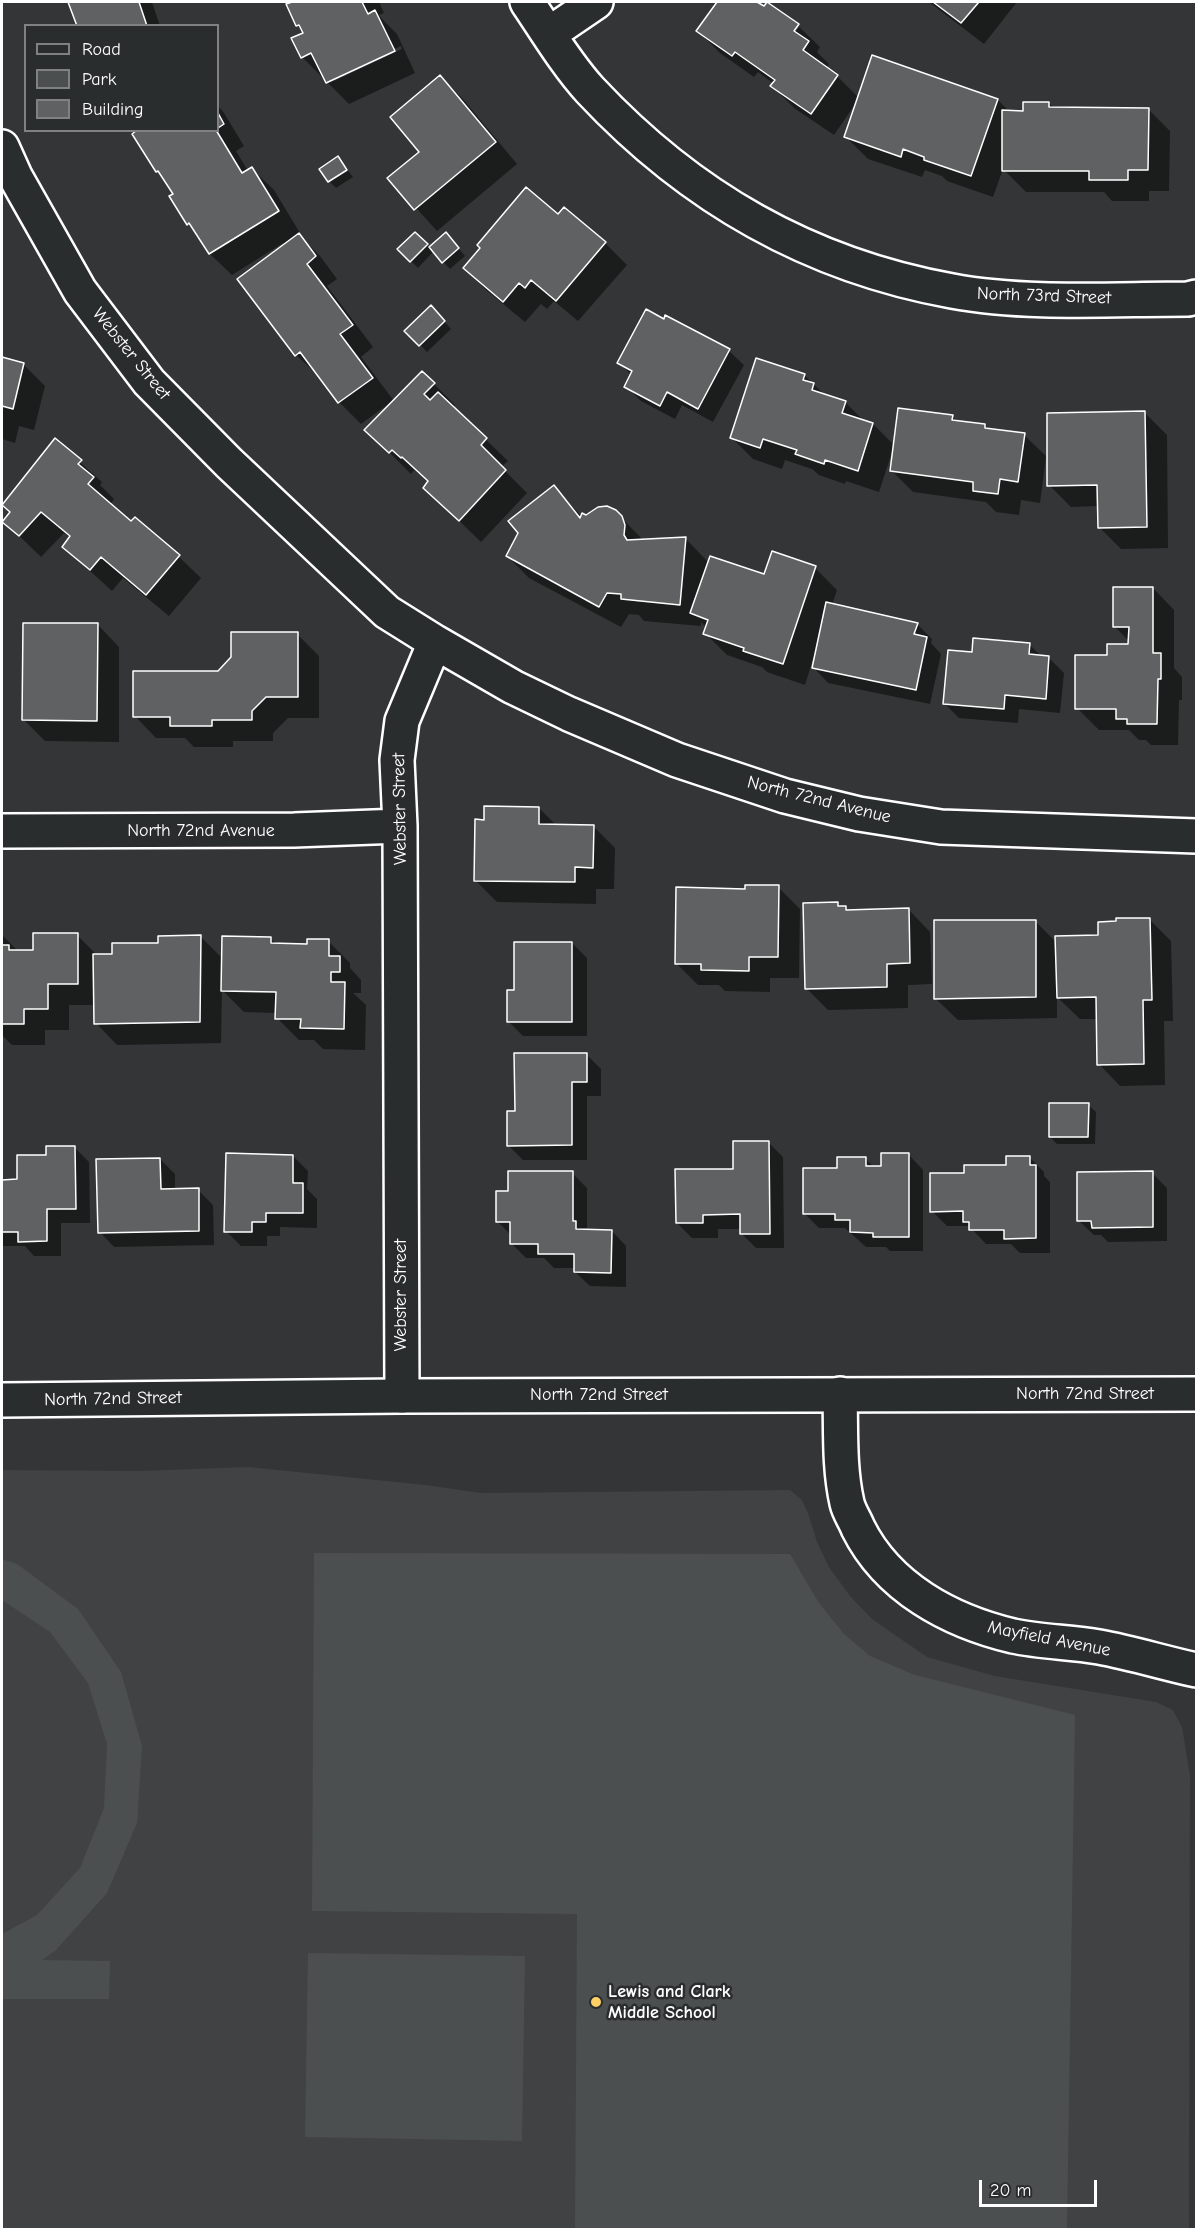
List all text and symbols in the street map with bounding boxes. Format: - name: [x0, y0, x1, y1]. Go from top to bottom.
- legend: [24, 24, 219, 132]
- text: Road: [82, 39, 121, 60]
- text: Park: [82, 69, 116, 90]
- text: Building: [82, 99, 144, 120]
- street label: North 73rd Street: [977, 283, 1111, 309]
- street label: Webster Street: [87, 304, 175, 404]
- street label: Webster Street: [388, 753, 412, 865]
- street label: North 72nd Avenue: [745, 772, 893, 828]
- street label: North 72nd Avenue: [127, 820, 275, 842]
- street label: Webster Street: [390, 1239, 412, 1351]
- street label: North 72nd Street: [1016, 1383, 1154, 1405]
- street label: North 72nd Street: [530, 1384, 668, 1406]
- street label: North 72nd Street: [44, 1387, 182, 1411]
- street label: Mayfield Avenue: [986, 1616, 1112, 1662]
- place label: Lewis and Clark Middle School: [608, 1981, 731, 2024]
- marker: Lewis and Clark Middle School: [589, 1995, 603, 2009]
- scale bar: [982, 2168, 1100, 2206]
- text: 20 m: [990, 2180, 1031, 2201]

